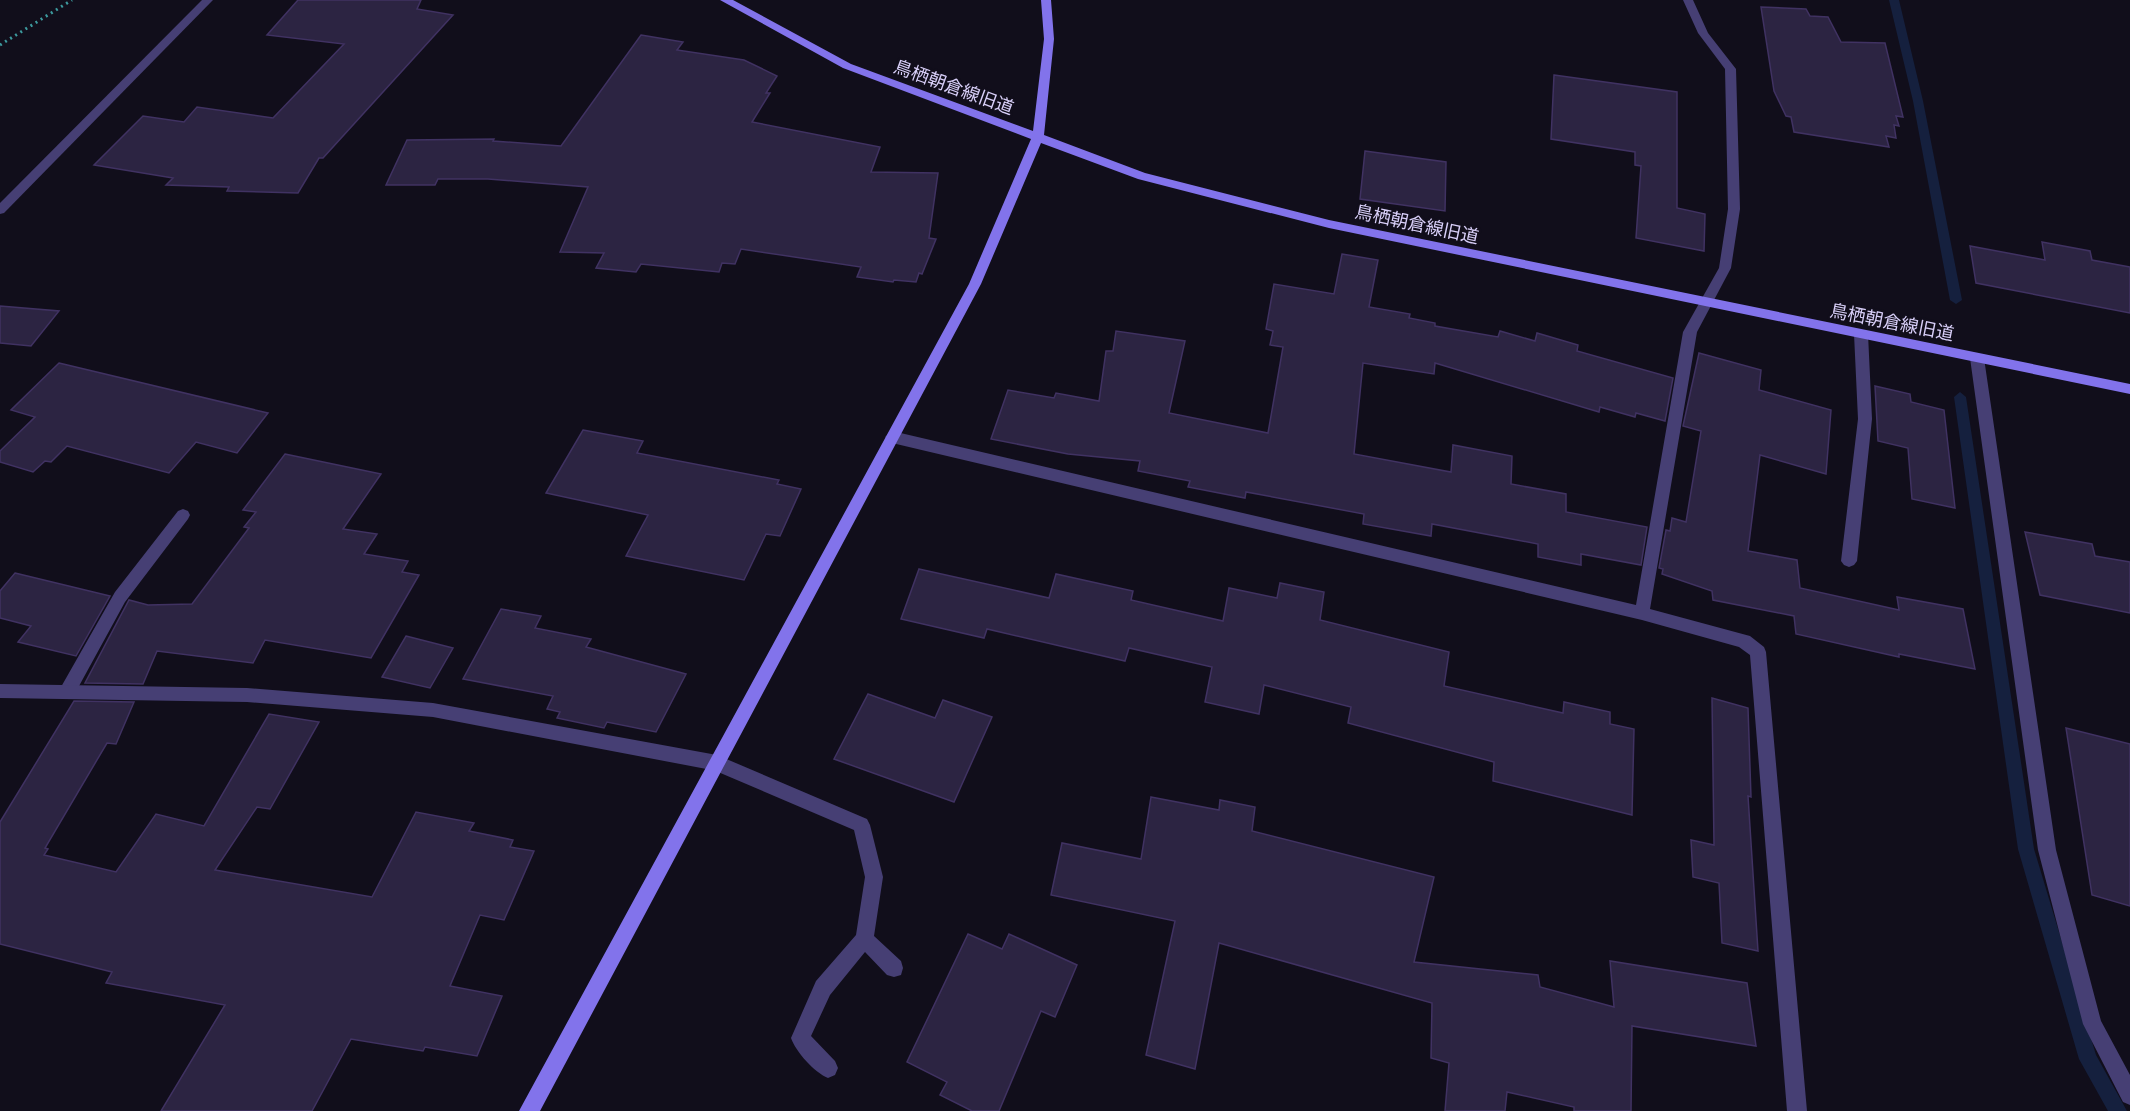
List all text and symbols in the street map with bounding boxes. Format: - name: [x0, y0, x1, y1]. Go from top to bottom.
- street label: 鳥栖朝倉線旧道: [891, 56, 1017, 118]
- street label: 鳥栖朝倉線旧道: [1353, 201, 1481, 247]
- street label: 鳥栖朝倉線旧道: [1828, 300, 1956, 344]

